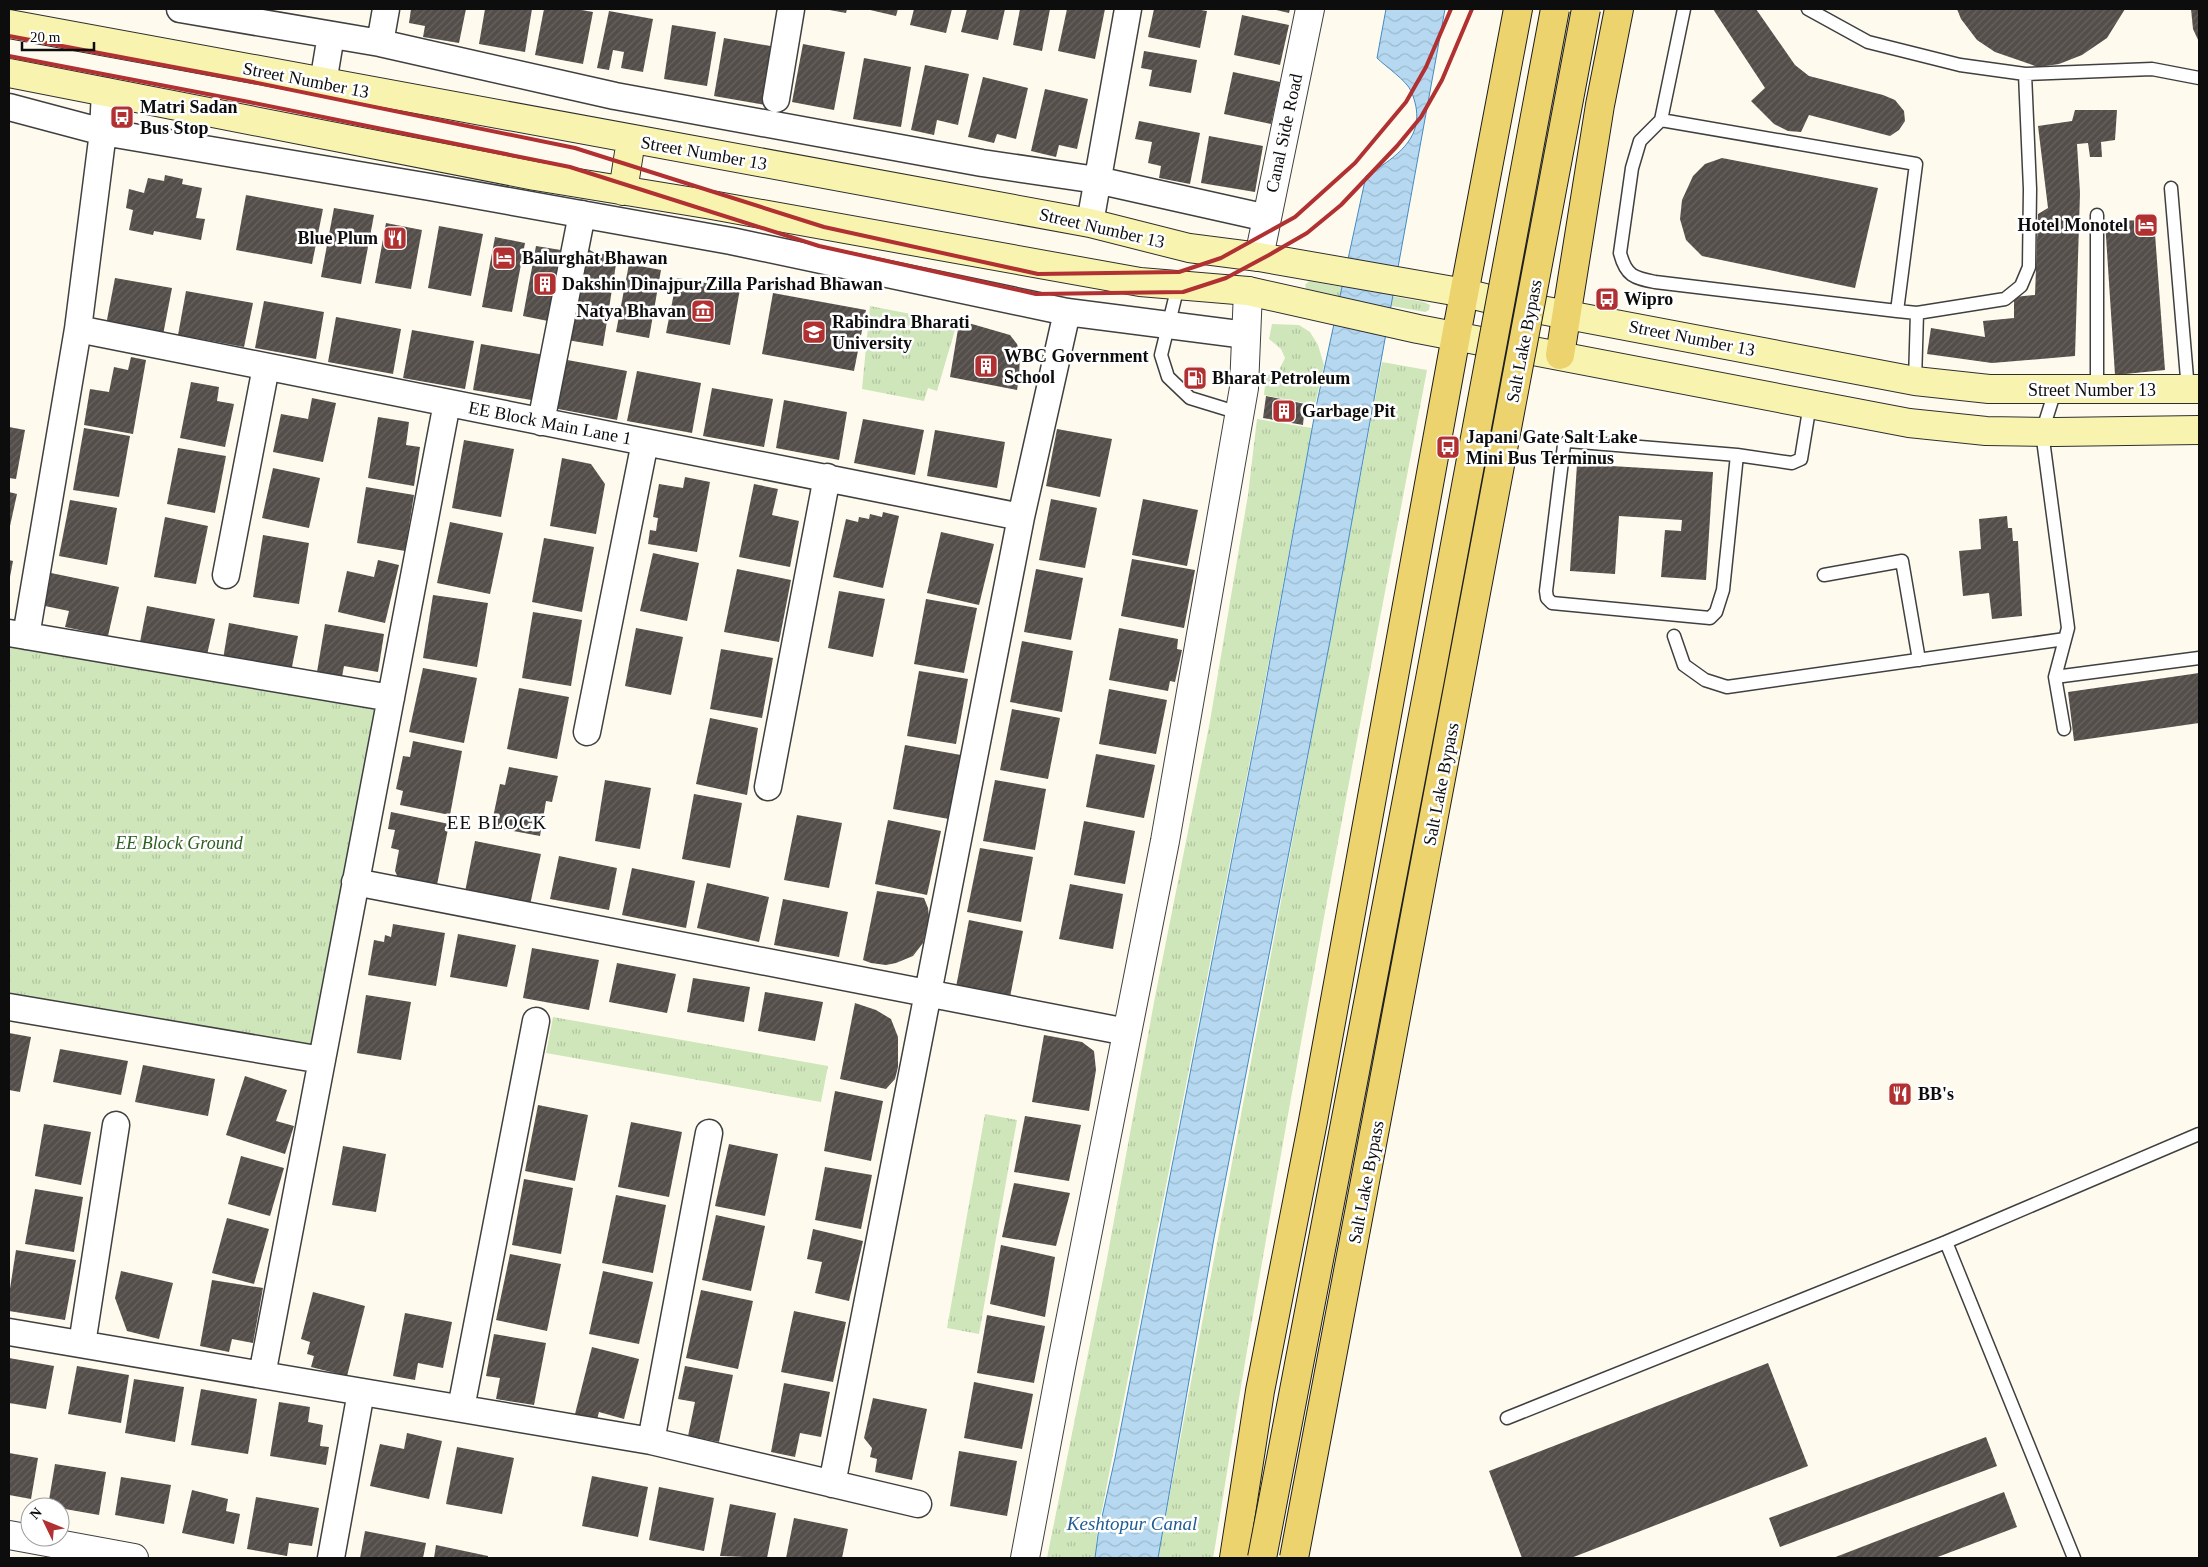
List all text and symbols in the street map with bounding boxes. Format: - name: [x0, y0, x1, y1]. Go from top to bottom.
- scale bar: [22, 20, 95, 52]
- text: 20 m: [30, 29, 61, 45]
- street label: Street Number 13: [241, 58, 371, 102]
- street label: Canal Side Road: [1262, 72, 1306, 194]
- place label: Matri Sadan Bus Stop: [140, 97, 238, 138]
- bus stop icon: Matri Sadan Bus Stop: [109, 104, 135, 130]
- street label: Street Number 13: [639, 132, 769, 174]
- street label: Street Number 13: [1037, 204, 1167, 252]
- hotel icon: Hotel Monotel: [2133, 212, 2159, 238]
- place label: Hotel Monotel: [2018, 215, 2128, 235]
- restaurant icon: Blue Plum: [382, 225, 408, 251]
- place label: Blue Plum: [297, 228, 378, 248]
- hotel icon: Balurghat Bhawan: [491, 245, 517, 271]
- place label: Balurghat Bhawan: [522, 248, 668, 268]
- building icon: Dakshin Dinajpur Zilla Parishad Bhawan: [532, 271, 558, 297]
- place label: Dakshin Dinajpur Zilla Parishad Bhawan: [562, 274, 883, 294]
- street label: Salt Lake Bypass: [1502, 278, 1546, 404]
- bus stop icon: Wipro: [1594, 286, 1620, 312]
- place label: Wipro: [1624, 289, 1673, 309]
- museum icon: Natya Bhavan: [690, 298, 716, 324]
- place label: Natya Bhavan: [576, 301, 686, 321]
- place label: Rabindra Bharati University: [832, 312, 970, 353]
- street label: Street Number 13: [1627, 316, 1757, 360]
- school or university icon: Rabindra Bharati University: [801, 319, 827, 345]
- place label: WBC Government School: [1004, 346, 1148, 387]
- building icon: WBC Government School: [973, 353, 999, 379]
- fuel station icon: Bharat Petroleum: [1182, 365, 1208, 391]
- place label: Bharat Petroleum: [1212, 368, 1350, 388]
- street label: Street Number 13: [2028, 380, 2156, 400]
- street label: EE Block Main Lane 1: [467, 397, 633, 449]
- building icon: Garbage Pit: [1271, 398, 1297, 424]
- place label: Garbage Pit: [1302, 401, 1395, 421]
- place label: Japani Gate Salt Lake Mini Bus Terminus: [1466, 427, 1638, 468]
- bus stop icon: Japani Gate Salt Lake Mini Bus Terminus: [1435, 434, 1461, 460]
- street label: Salt Lake Bypass: [1419, 721, 1463, 847]
- district label: EE BLOCK: [447, 812, 547, 833]
- park label: EE Block Ground: [114, 833, 244, 853]
- restaurant icon: BB's: [1887, 1081, 1913, 1107]
- place label: BB's: [1918, 1084, 1954, 1104]
- street label: Salt Lake Bypass: [1344, 1119, 1388, 1245]
- north arrow: [20, 1497, 70, 1547]
- text: N: [27, 1505, 45, 1522]
- water label: Keshtopur Canal: [1066, 1513, 1197, 1534]

